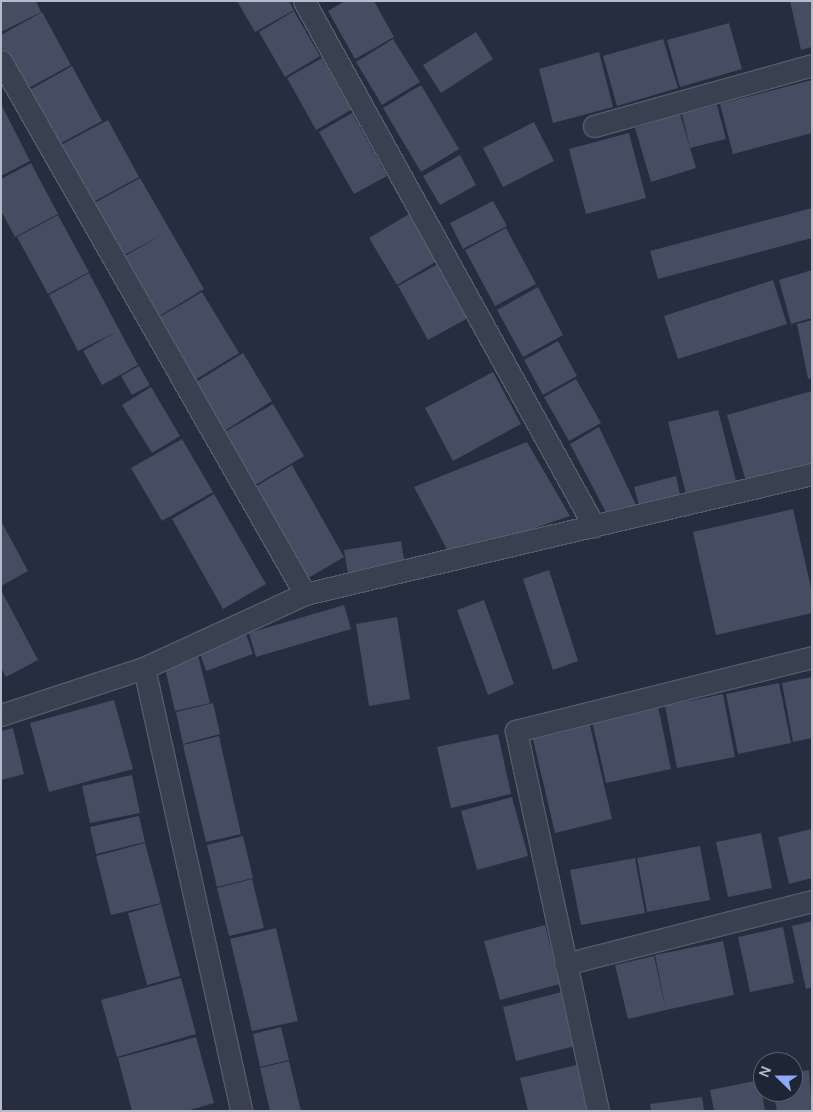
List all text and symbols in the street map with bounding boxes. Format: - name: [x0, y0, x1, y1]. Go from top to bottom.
- north arrow: [753, 1052, 803, 1102]
- text: N: [754, 1063, 775, 1080]

